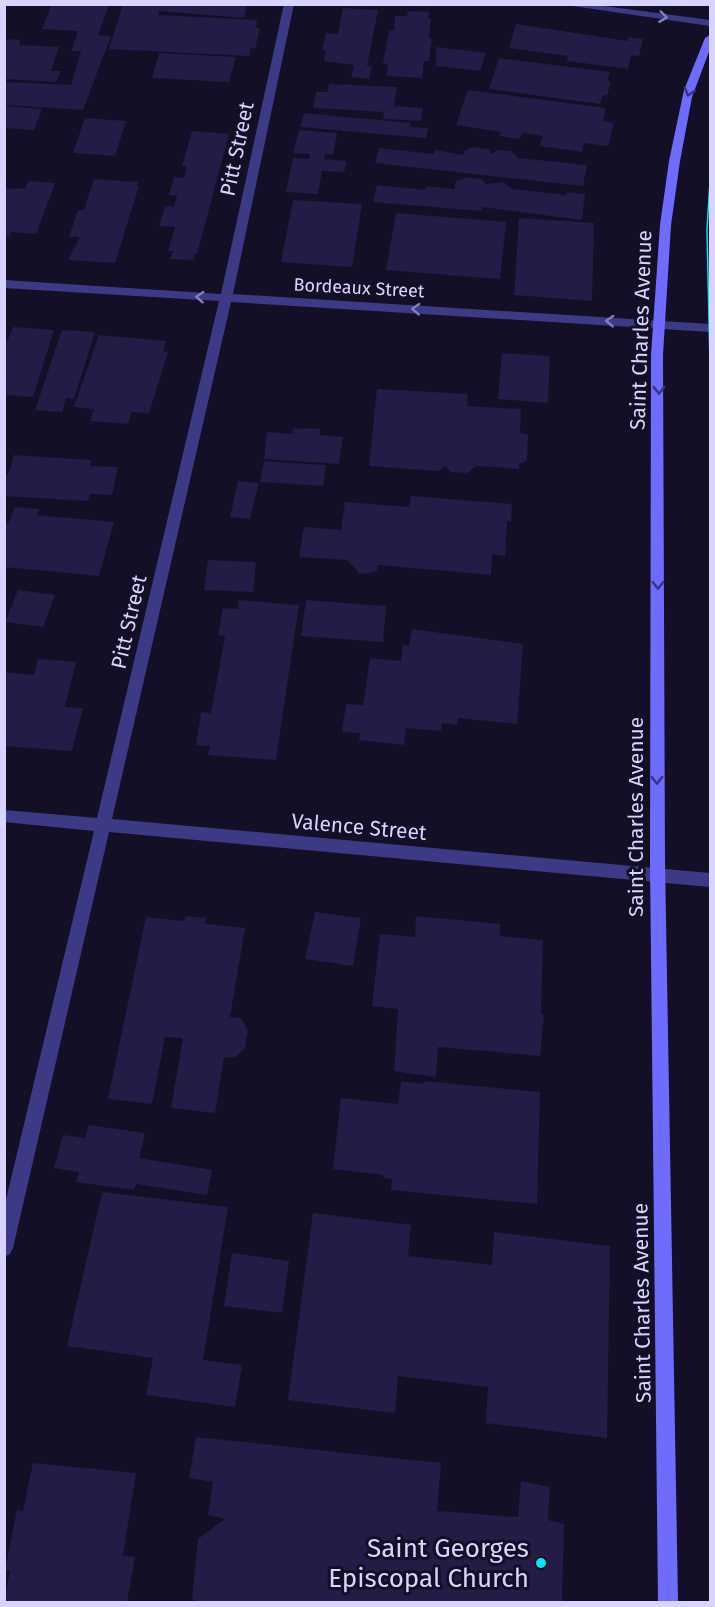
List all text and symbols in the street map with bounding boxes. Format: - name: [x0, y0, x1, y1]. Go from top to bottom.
- one-way arrow: [658, 10, 668, 23]
- one-way arrow: [684, 86, 696, 97]
- street label: Pitt Street: [214, 99, 260, 199]
- street label: Saint Charles Avenue: [625, 230, 657, 430]
- street label: Bordeaux Street: [293, 274, 425, 302]
- one-way arrow: [195, 290, 204, 303]
- one-way arrow: [411, 303, 420, 316]
- one-way arrow: [606, 314, 615, 327]
- one-way arrow: [652, 385, 665, 394]
- street label: Pitt Street: [106, 572, 153, 672]
- one-way arrow: [652, 580, 664, 589]
- street label: Saint Charles Avenue: [623, 717, 649, 917]
- one-way arrow: [651, 775, 663, 784]
- street label: Valence Street: [290, 808, 428, 846]
- street label: Saint Charles Avenue: [627, 1203, 657, 1403]
- place label: Saint Georges Episcopal Church: [328, 1533, 529, 1594]
- marker: Saint Georges Episcopal Church: [534, 1556, 548, 1570]

